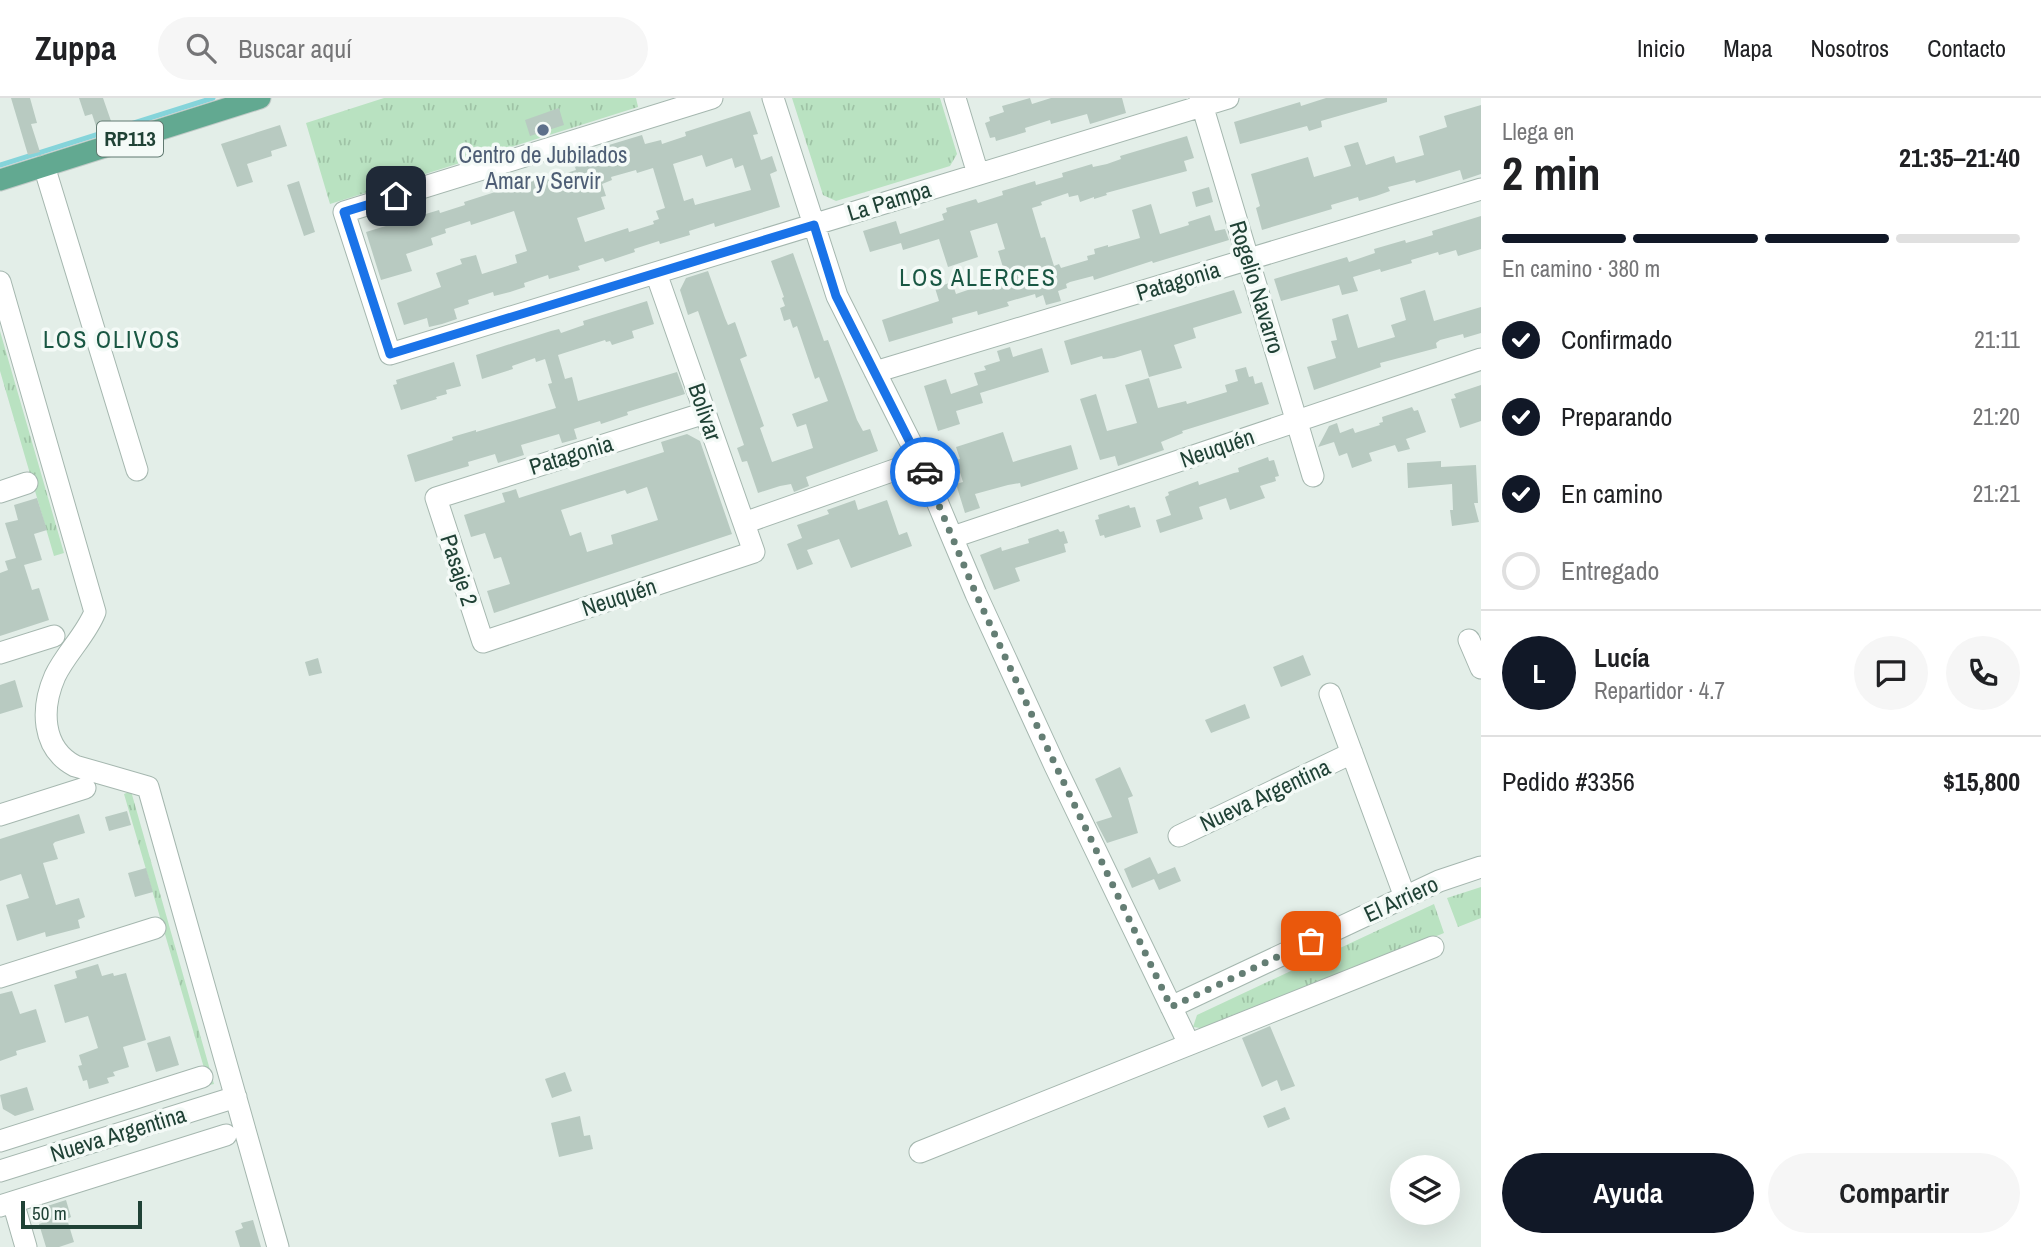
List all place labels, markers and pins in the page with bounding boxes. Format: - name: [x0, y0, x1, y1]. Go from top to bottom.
- marker: Centro de Jubilados Amar y Servir: [535, 122, 551, 138]
- place label: Centro de Jubilados Amar y Servir: [459, 139, 627, 196]
- pin: [366, 166, 426, 226]
- pin: [1281, 911, 1341, 971]

